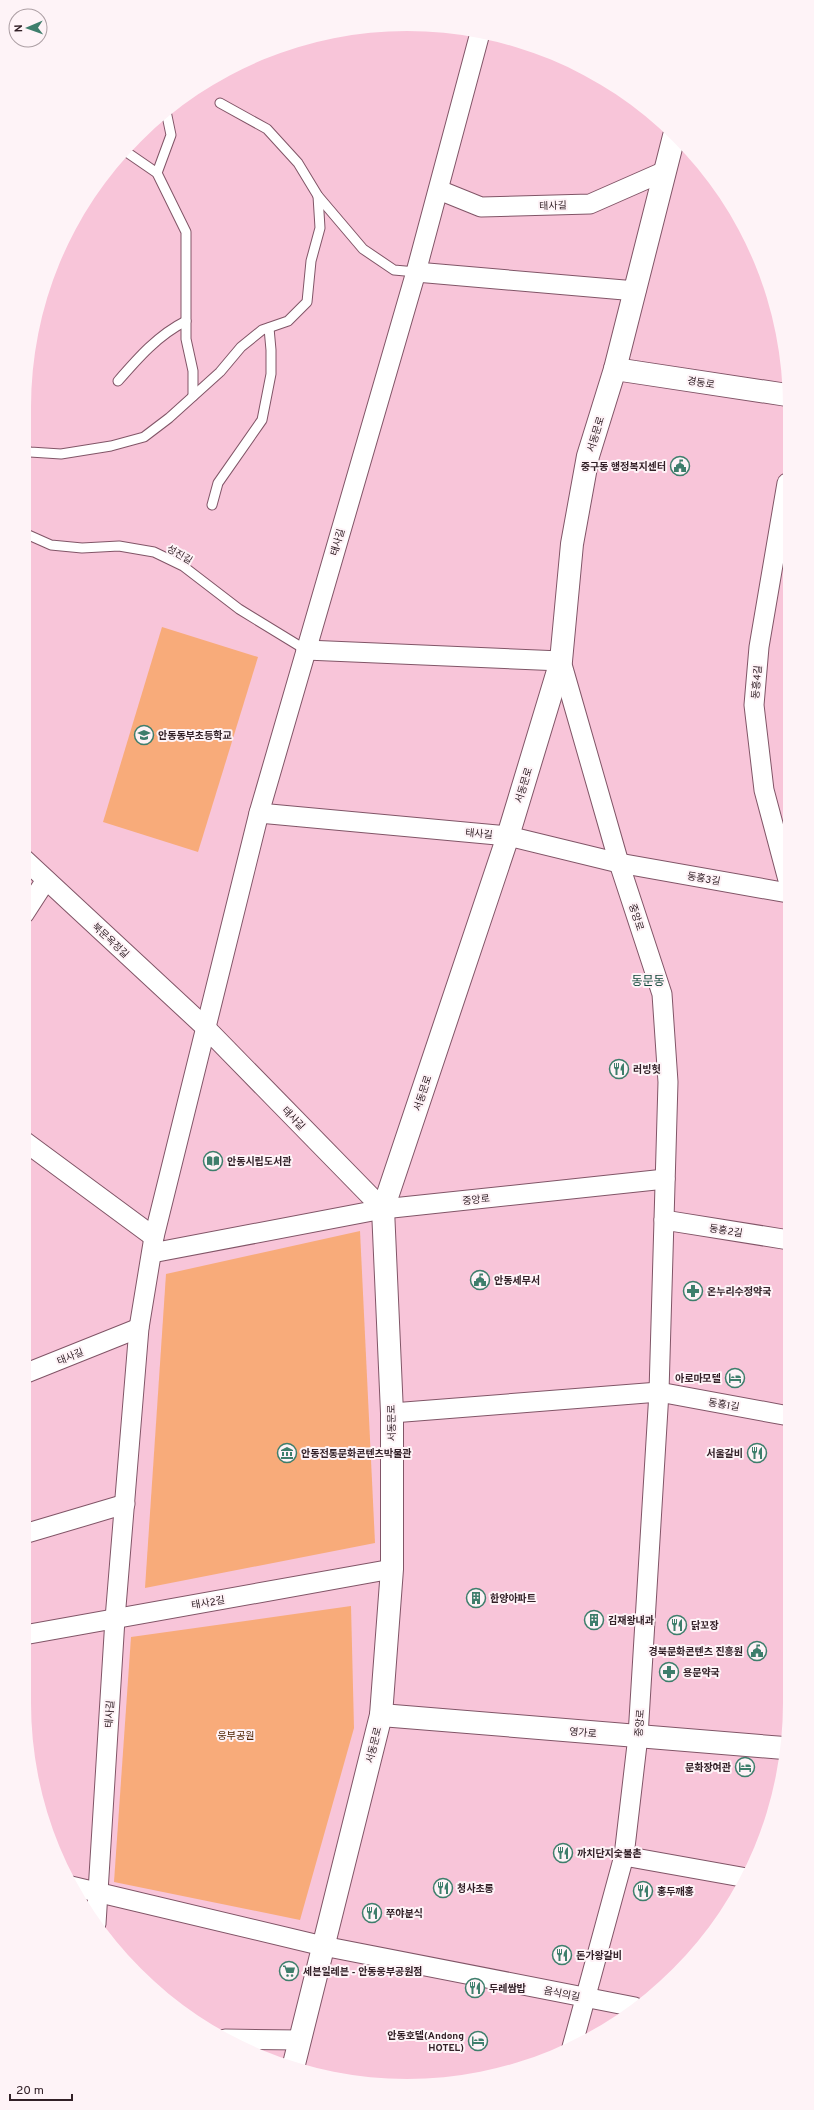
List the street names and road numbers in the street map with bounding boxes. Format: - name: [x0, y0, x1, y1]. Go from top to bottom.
- street label: 태사길: [539, 200, 567, 213]
- street label: 경동로: [686, 375, 715, 392]
- street label: 서동문로: [585, 415, 608, 454]
- street label: 태사길: [328, 527, 348, 557]
- street label: 성진길: [164, 543, 194, 568]
- street label: 동흥4길: [750, 665, 765, 700]
- street label: 서동문로: [513, 766, 536, 805]
- street label: 태사길: [465, 827, 493, 842]
- street label: 동흥3길: [686, 870, 721, 889]
- street label: 중앙로: [625, 902, 646, 933]
- street label: 북문옥정길: [89, 921, 131, 962]
- street label: 서동문로: [412, 1074, 435, 1113]
- street label: 태사길: [279, 1105, 307, 1133]
- street label: 중앙로: [462, 1193, 491, 1208]
- street label: 동흥2길: [708, 1222, 743, 1241]
- street label: 태사길: [55, 1346, 86, 1369]
- street label: 동흥1길: [707, 1396, 740, 1415]
- street label: 서동문로: [386, 1404, 399, 1441]
- street label: 태사2길: [191, 1594, 226, 1613]
- street label: 태사길: [103, 1700, 118, 1728]
- street label: 중앙로: [633, 1709, 648, 1737]
- street label: 서동문로: [364, 1726, 385, 1765]
- street label: 영가로: [569, 1726, 597, 1741]
- street label: 음식의길: [542, 1985, 581, 2004]

